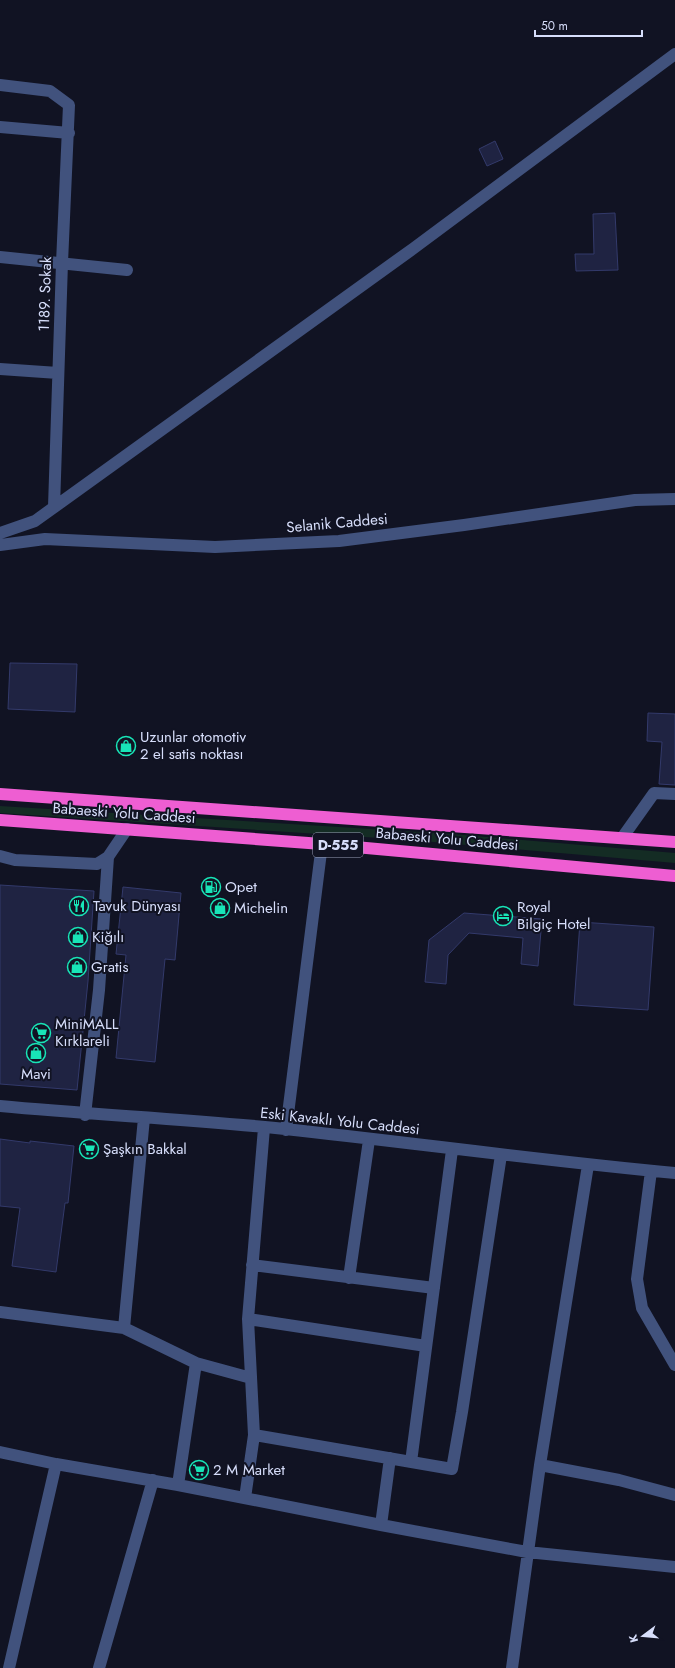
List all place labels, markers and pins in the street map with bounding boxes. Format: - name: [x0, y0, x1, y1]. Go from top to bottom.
- place label: Uzunlar otomotiv 2 el satis noktası: [140, 726, 247, 765]
- shop icon: Uzunlar otomotiv 2 el satis noktası: [115, 735, 137, 757]
- fuel station icon: Opet: [200, 876, 222, 898]
- place label: Opet: [225, 876, 257, 898]
- restaurant icon: Tavuk Dünyası: [68, 895, 90, 917]
- place label: Tavuk Dünyası: [93, 895, 181, 917]
- place label: Royal Bilgiç Hotel: [517, 896, 591, 935]
- shop icon: Michelin: [209, 897, 231, 919]
- place label: Michelin: [234, 897, 288, 919]
- hotel icon: Royal Bilgiç Hotel: [492, 905, 514, 927]
- shop icon: Kiğılı: [67, 926, 89, 948]
- place label: Kiğılı: [92, 926, 124, 948]
- shop icon: Gratis: [66, 956, 88, 978]
- place label: Gratis: [91, 956, 129, 978]
- place label: MiniMALL Kırklareli: [55, 1013, 119, 1052]
- supermarket icon: MiniMALL Kırklareli: [30, 1022, 52, 1044]
- shop icon: Mavi: [25, 1042, 47, 1064]
- place label: Mavi: [21, 1063, 51, 1085]
- supermarket icon: Şaşkın Bakkal: [78, 1138, 100, 1160]
- place label: Şaşkın Bakkal: [103, 1138, 187, 1160]
- supermarket icon: 2 M Market: [188, 1459, 210, 1481]
- place label: 2 M Market: [213, 1459, 285, 1481]

